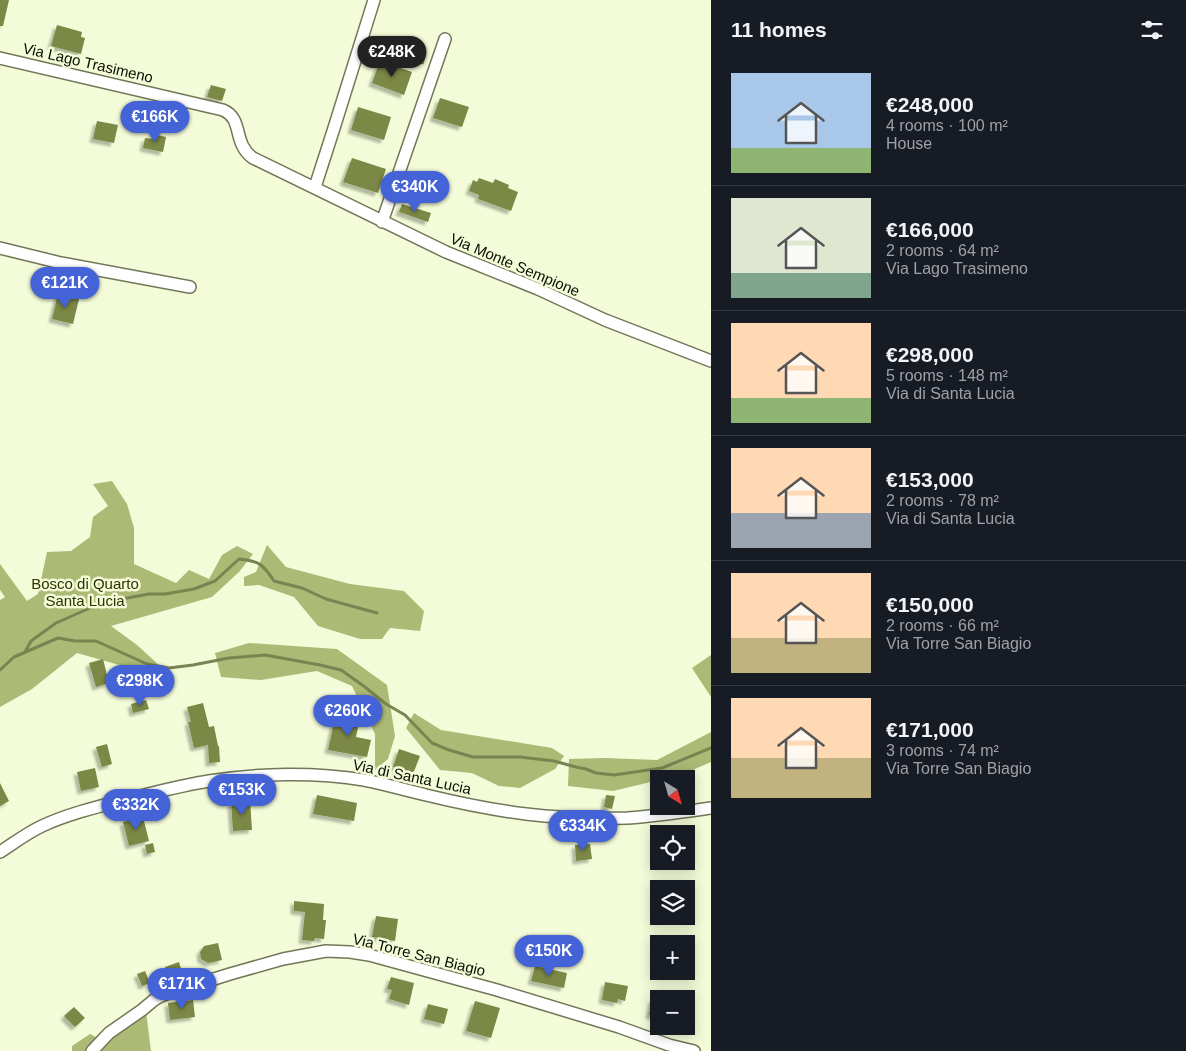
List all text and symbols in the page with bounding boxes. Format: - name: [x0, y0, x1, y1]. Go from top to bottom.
- icon: filters: [1138, 16, 1166, 44]
- text: 11 homes: [731, 18, 827, 41]
- pin: €248K: [357, 36, 427, 78]
- street label: Via Lago Trasimeno: [21, 39, 155, 86]
- text: €248K: [368, 43, 416, 60]
- icon: home: [771, 93, 831, 153]
- text: €248,000: [886, 93, 974, 116]
- pin: €166K: [120, 100, 190, 143]
- text: €166K: [131, 108, 179, 125]
- text: 4 rooms · 100 m²: [886, 117, 1008, 134]
- text: House: [886, 135, 932, 152]
- pin: €340K: [380, 170, 450, 213]
- text: €340K: [391, 178, 439, 195]
- icon: home: [771, 218, 831, 278]
- text: €166,000: [886, 218, 974, 241]
- street label: Via Monte Sempione: [448, 230, 582, 300]
- text: 2 rooms · 64 m²: [886, 242, 999, 259]
- text: Via Lago Trasimeno: [886, 260, 1028, 277]
- pin: €121K: [30, 266, 100, 309]
- text: €121K: [41, 274, 89, 291]
- icon: home: [771, 343, 831, 403]
- text: €298,000: [886, 343, 974, 366]
- text: 5 rooms · 148 m²: [886, 367, 1008, 384]
- text: Via di Santa Lucia: [886, 385, 1015, 402]
- icon: home: [771, 468, 831, 528]
- text: €153,000: [886, 468, 974, 491]
- text: 2 rooms · 78 m²: [886, 492, 999, 509]
- text: Via di Santa Lucia: [886, 510, 1015, 527]
- park label: Bosco di Quarto Santa Lucia: [31, 575, 139, 609]
- icon: home: [771, 593, 831, 653]
- text: €150,000: [886, 593, 974, 616]
- text: 2 rooms · 66 m²: [886, 617, 999, 634]
- text: Via Torre San Biagio: [886, 635, 1031, 652]
- pin: €298K: [105, 664, 175, 707]
- text: €298K: [116, 672, 164, 689]
- pin: €260K: [313, 694, 383, 737]
- text: €260K: [324, 702, 372, 719]
- icon: home: [771, 718, 831, 778]
- text: €171,000: [886, 718, 974, 741]
- text: 3 rooms · 74 m²: [886, 742, 999, 759]
- street label: Via di Santa Lucia: [351, 756, 474, 798]
- text: Via Torre San Biagio: [886, 760, 1031, 777]
- north arrow: [650, 770, 695, 815]
- map controls: [650, 770, 695, 1035]
- pin: €153K: [207, 774, 277, 816]
- text: €153K: [218, 781, 266, 798]
- pin: €332K: [101, 788, 171, 831]
- text: €332K: [112, 796, 160, 813]
- pin: €334K: [548, 810, 618, 852]
- text: €334K: [559, 817, 607, 834]
- button: locate: [650, 825, 695, 870]
- button: layers: [650, 880, 695, 925]
- street label: Via Torre San Biagio: [351, 930, 487, 979]
- pin: €150K: [514, 934, 584, 977]
- button: +: [650, 935, 695, 980]
- text: €150K: [525, 942, 573, 959]
- pin: €171K: [147, 968, 217, 1010]
- text: €171K: [158, 975, 206, 992]
- button: −: [650, 990, 695, 1035]

